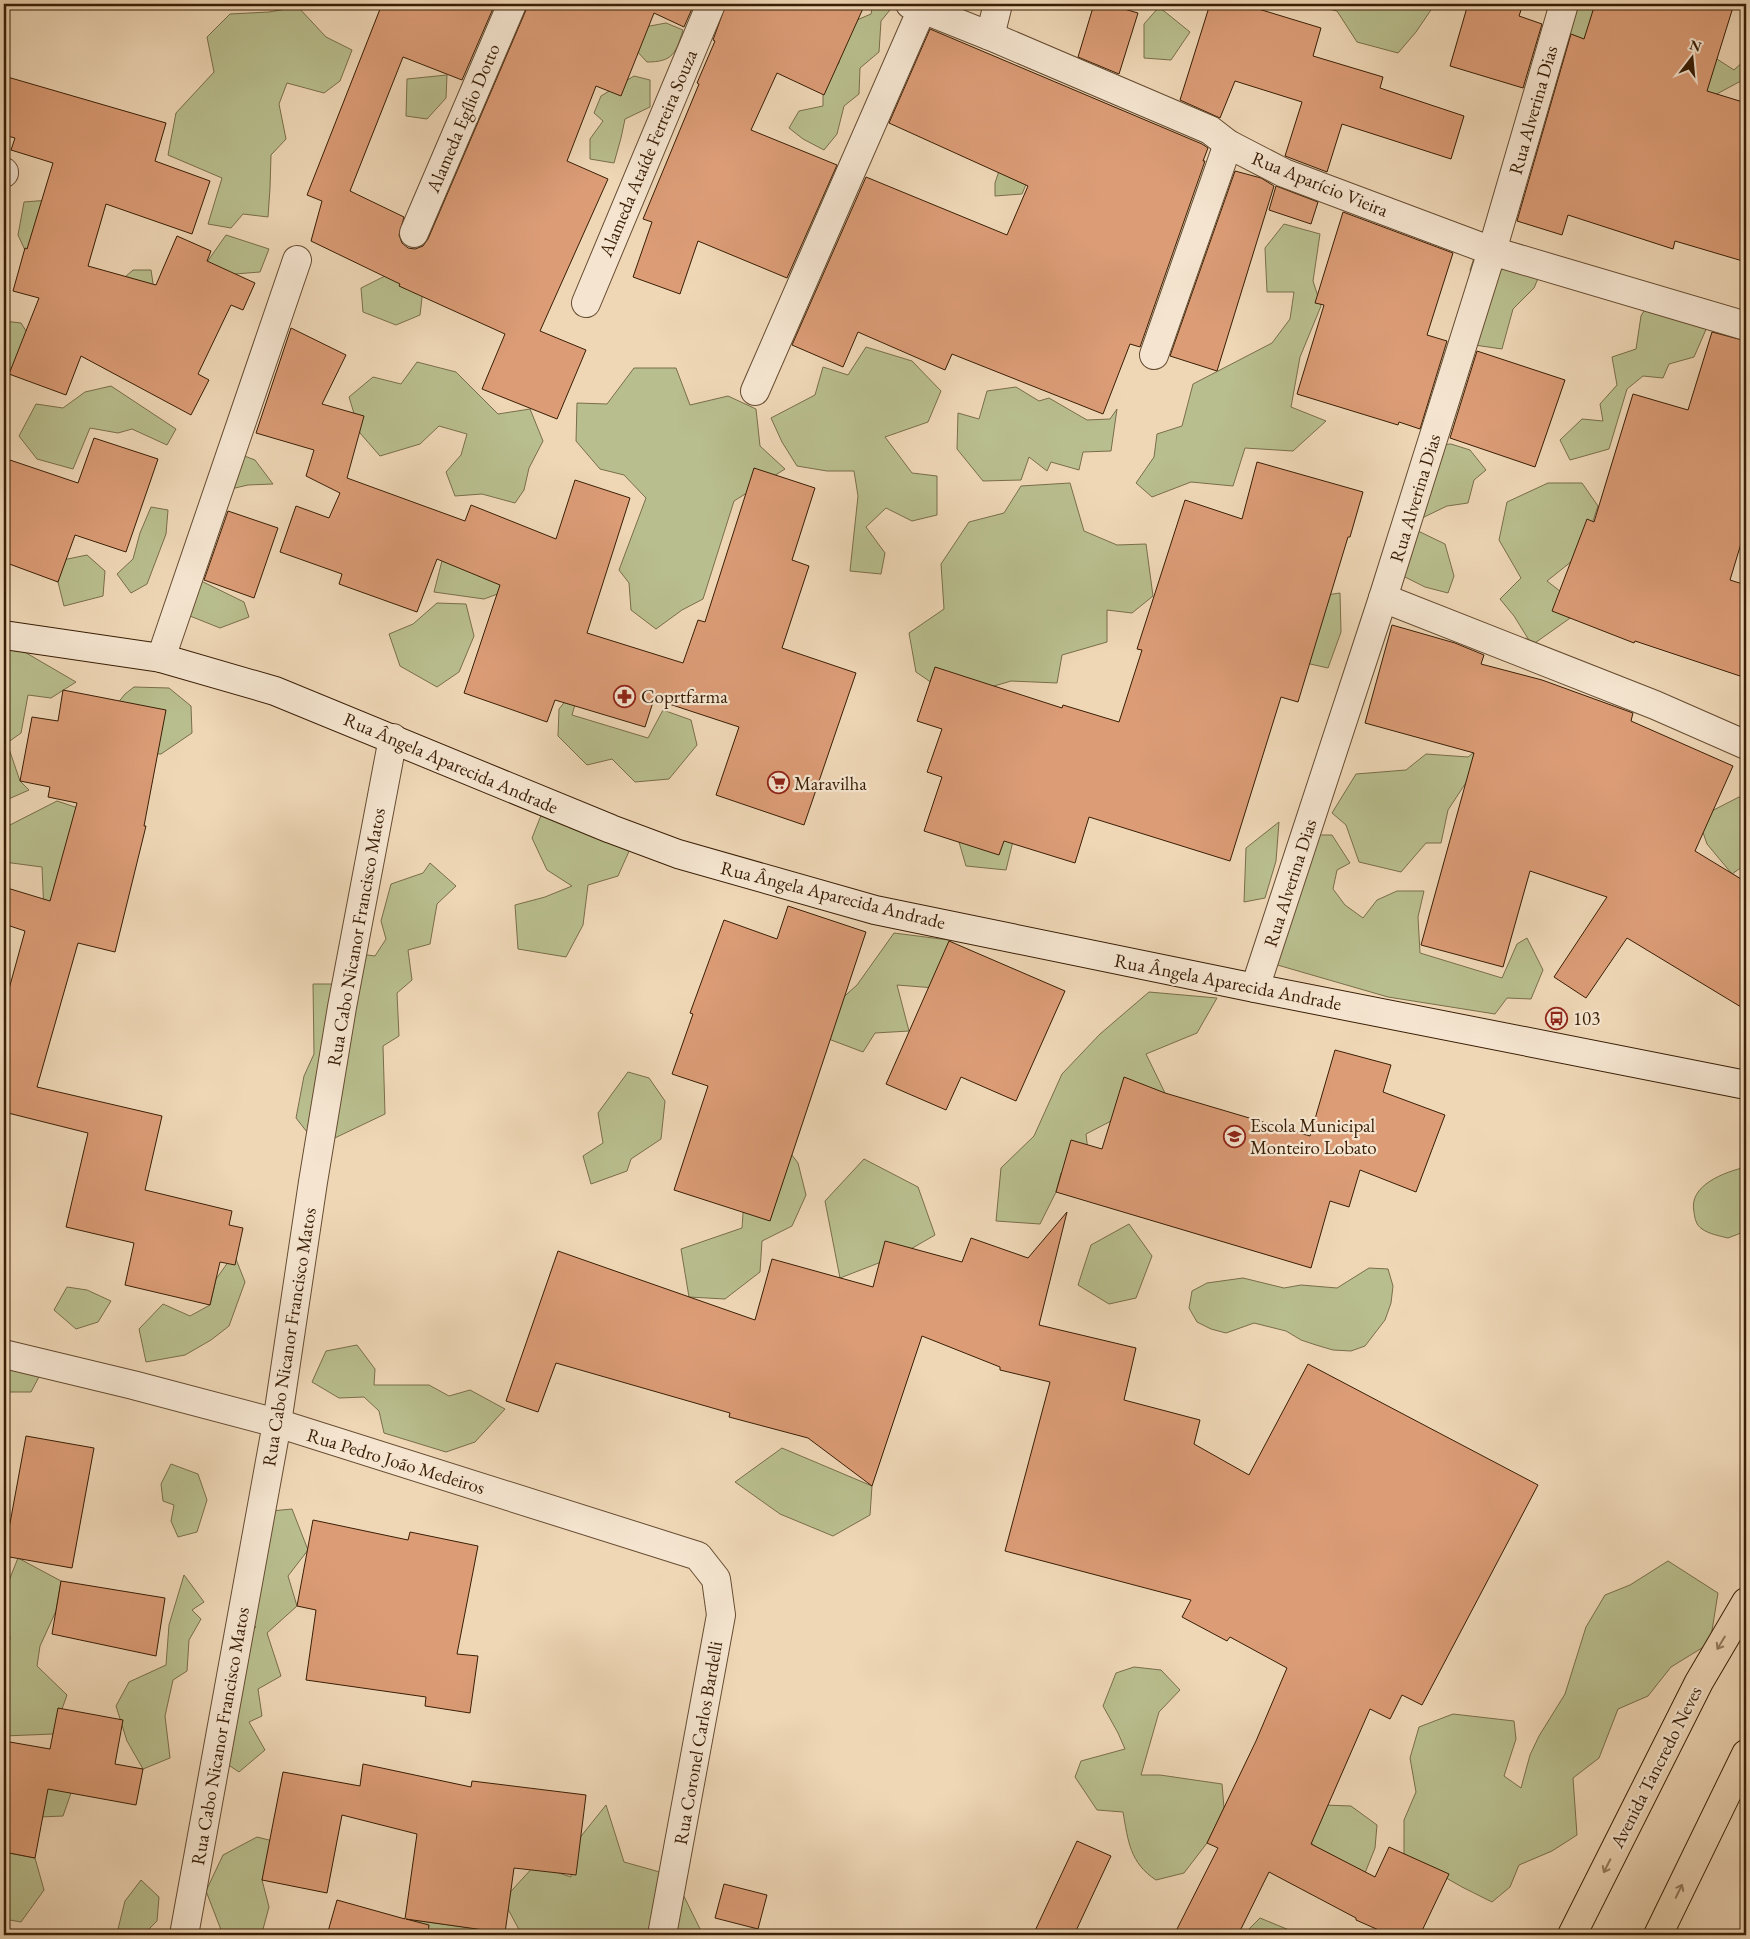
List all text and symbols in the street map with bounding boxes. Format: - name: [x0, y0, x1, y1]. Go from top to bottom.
- north arrow: [1668, 32, 1718, 82]
- text: N: [1688, 35, 1704, 56]
- street label: Alameda Egílio Dotto: [420, 40, 506, 197]
- street label: Rua Alverina Dias: [1503, 43, 1563, 177]
- street label: Alameda Ataíde Ferreira Souza: [593, 45, 703, 261]
- street label: Rua Aparício Vieira: [1248, 145, 1392, 223]
- street label: Rua Alverina Dias: [1384, 431, 1446, 565]
- pharmacy icon: Coprtfarma: [613, 684, 637, 708]
- place label: Coprtfarma: [641, 684, 728, 709]
- street label: Rua Ângela Aparecida Andrade: [340, 706, 562, 820]
- supermarket icon: Maravilha: [766, 771, 790, 795]
- place label: Maravilha: [794, 771, 867, 796]
- street label: Rua Cabo Nicanor Francisco Matos: [321, 806, 391, 1068]
- street label: Rua Alverina Dias: [1258, 816, 1322, 950]
- street label: Rua Ângela Aparecida Andrade: [718, 855, 948, 935]
- street label: Rua Ângela Aparecida Andrade: [1112, 948, 1344, 1016]
- bus stop icon: 103: [1545, 1006, 1569, 1030]
- place label: 103: [1573, 1006, 1600, 1031]
- place label: Escola Municipal Monteiro Lobato: [1250, 1113, 1377, 1160]
- school or university icon: Escola Municipal Monteiro Lobato: [1222, 1124, 1246, 1148]
- street label: Rua Cabo Nicanor Francisco Matos: [256, 1206, 322, 1468]
- street label: Rua Pedro João Medeiros: [304, 1422, 488, 1500]
- street label: Rua Cabo Nicanor Francisco Matos: [185, 1605, 255, 1867]
- one-way arrow: [1715, 1636, 1725, 1650]
- street label: Rua Coronel Carlos Bardelli: [668, 1639, 728, 1847]
- street label: Avenida Tancredo Neves: [1604, 1682, 1708, 1853]
- one-way arrow: [1602, 1858, 1611, 1873]
- one-way arrow: [1675, 1884, 1685, 1899]

